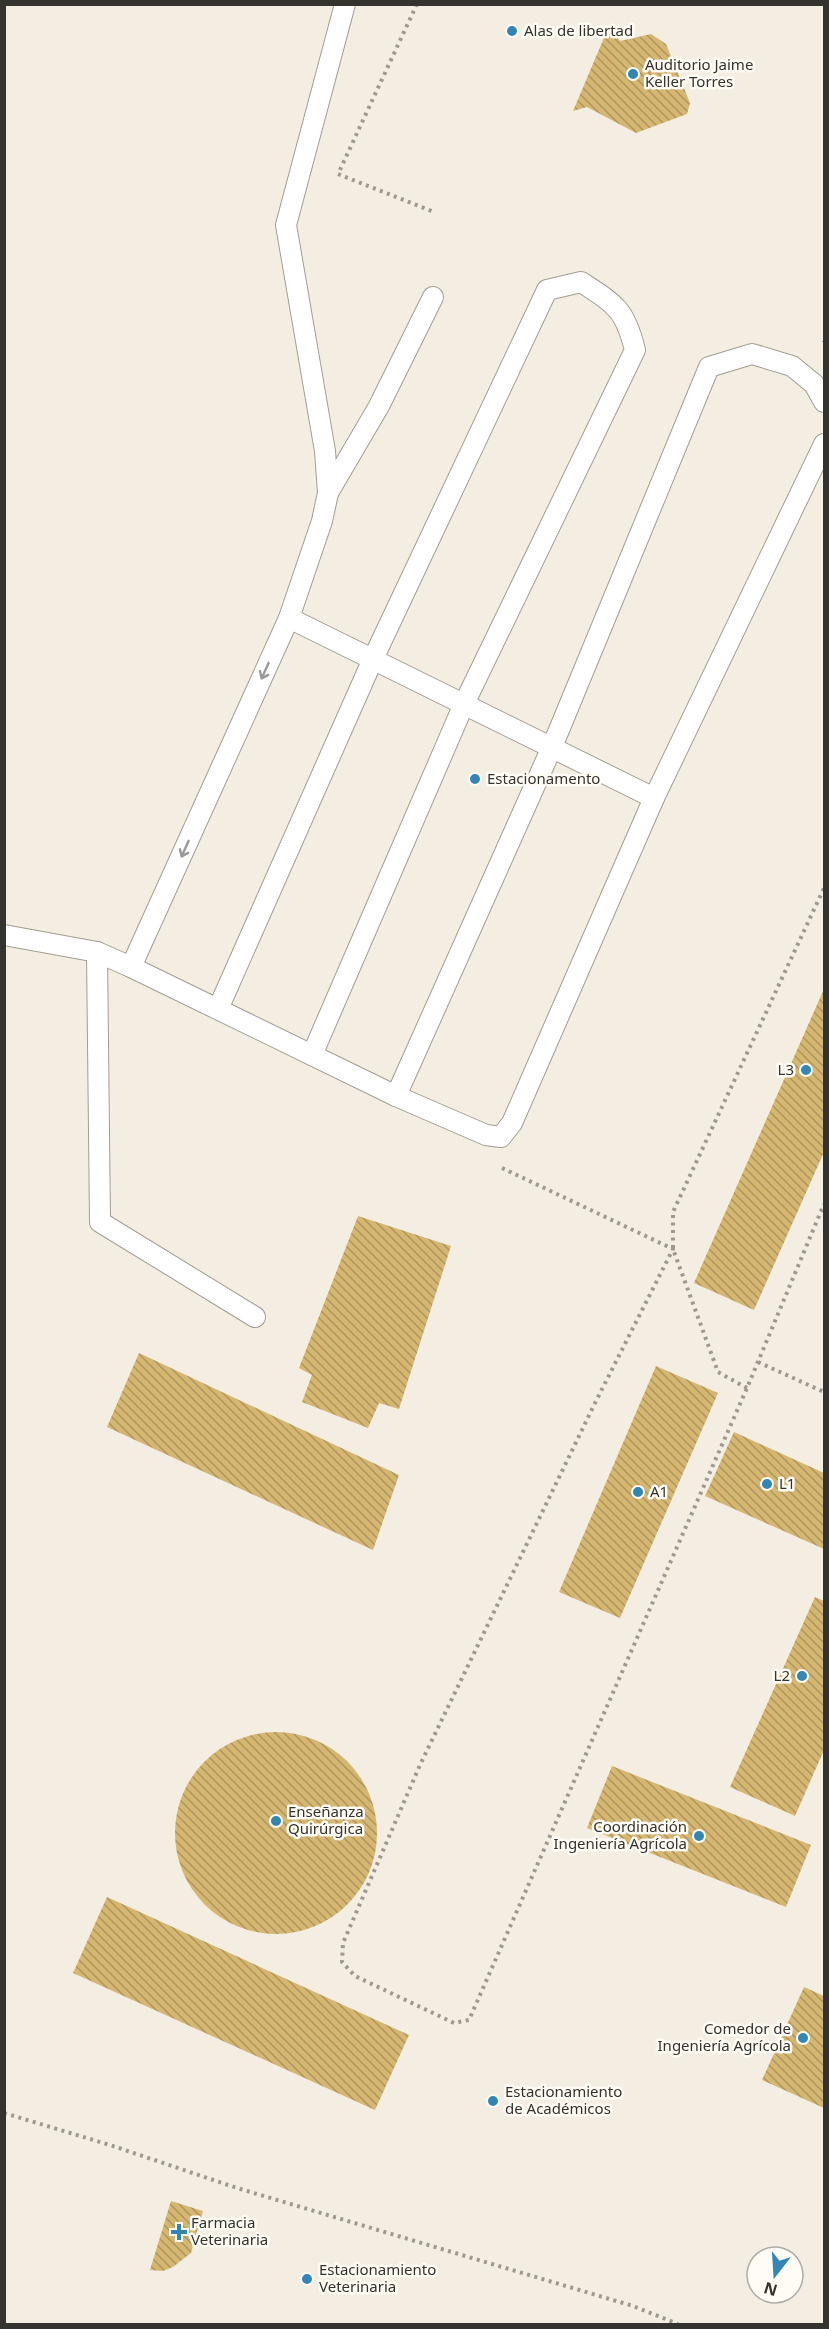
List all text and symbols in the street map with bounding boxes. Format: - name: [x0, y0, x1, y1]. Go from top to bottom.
- place label: Alas de libertad: [524, 20, 633, 40]
- marker: Alas de libertad: [505, 24, 519, 38]
- place label: Auditorio Jaime Keller Torres: [645, 54, 753, 91]
- marker: Auditorio Jaime Keller Torres: [626, 67, 640, 81]
- one-way arrow: [258, 662, 270, 680]
- place label: Estacionamento: [487, 768, 600, 788]
- marker: Estacionamento: [468, 772, 482, 786]
- one-way arrow: [178, 840, 189, 858]
- place label: L3: [778, 1059, 794, 1079]
- marker: L3: [799, 1063, 813, 1077]
- place label: L1: [779, 1473, 795, 1493]
- marker: L1: [760, 1477, 774, 1491]
- place label: A1: [650, 1481, 668, 1501]
- marker: A1: [631, 1485, 645, 1499]
- place label: L2: [774, 1665, 790, 1685]
- marker: L2: [795, 1669, 809, 1683]
- place label: Enseñanza Quirúrgica: [288, 1801, 364, 1838]
- marker: Enseñanza Quirúrgica: [269, 1814, 283, 1828]
- place label: Coordinación Ingeniería Agrícola: [554, 1816, 687, 1853]
- marker: Coordinación Ingeniería Agrícola: [692, 1829, 706, 1843]
- place label: Comedor de Ingeniería Agrícola: [658, 2018, 791, 2055]
- marker: Comedor de Ingeniería Agrícola: [796, 2031, 810, 2045]
- place label: Estacionamiento de Académicos: [505, 2081, 622, 2118]
- marker: Estacionamiento de Académicos: [486, 2094, 500, 2108]
- place label: Farmacia Veterinaria: [191, 2212, 268, 2249]
- marker: Farmacia Veterinaria: [172, 2225, 186, 2239]
- north arrow: [745, 2245, 805, 2305]
- place label: Estacionamiento Veterinaria: [319, 2259, 436, 2296]
- marker: Estacionamiento Veterinaria: [300, 2272, 314, 2286]
- text: N: [761, 2277, 780, 2302]

